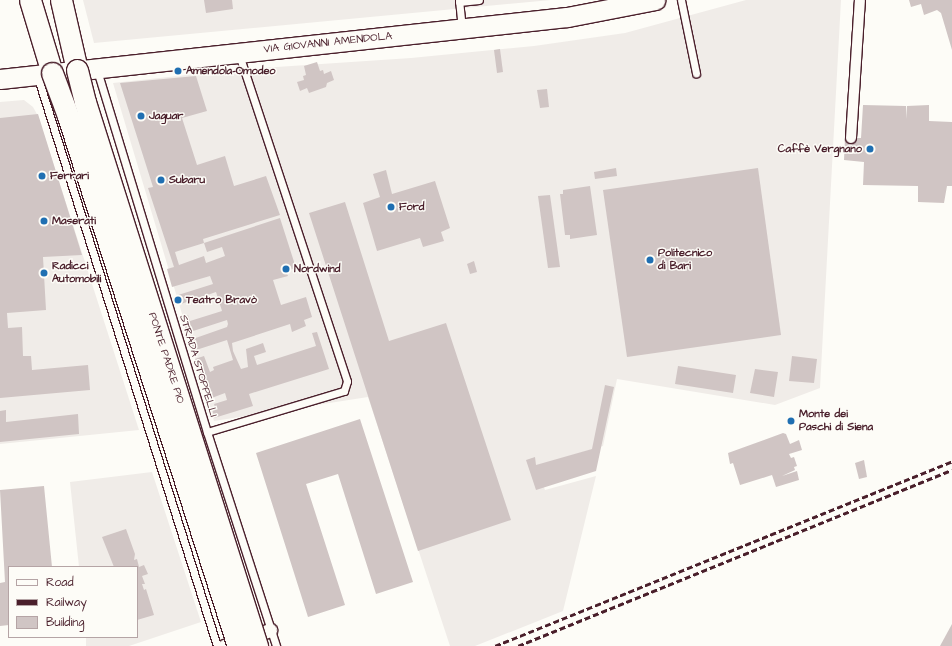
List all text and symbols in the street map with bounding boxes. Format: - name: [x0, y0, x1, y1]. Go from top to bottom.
- street label: VIA GIOVANNI AMENDOLA: [263, 30, 393, 56]
- place label: Amendola-Omodeo: [186, 64, 276, 78]
- marker: Amendola-Omodeo: [173, 66, 183, 76]
- place label: Jaguar: [149, 109, 183, 123]
- marker: Jaguar: [136, 111, 146, 121]
- place label: Caffè Vergnano: [778, 142, 862, 156]
- marker: Caffè Vergnano: [865, 144, 875, 154]
- place label: Ferrari: [50, 169, 89, 183]
- marker: Ferrari: [37, 171, 47, 181]
- place label: Subaru: [169, 173, 205, 187]
- marker: Subaru: [156, 175, 166, 185]
- place label: Ford: [399, 200, 425, 214]
- marker: Ford: [386, 202, 396, 212]
- place label: Maserati: [52, 214, 96, 228]
- marker: Maserati: [39, 216, 49, 226]
- place label: Politecnico di Bari: [658, 247, 712, 273]
- marker: Politecnico di Bari: [645, 255, 655, 265]
- place label: Radicci Automobili: [52, 260, 101, 286]
- place label: Nordwind: [294, 262, 340, 276]
- marker: Nordwind: [281, 264, 291, 274]
- marker: Radicci Automobili: [39, 268, 49, 278]
- place label: Teatro Bravò: [186, 293, 257, 307]
- marker: Teatro Bravò: [173, 295, 183, 305]
- street label: PONTE PADRE PIO: [145, 311, 187, 405]
- street label: STRADA STOPPELLI: [176, 313, 220, 419]
- place label: Monte dei Paschi di Siena: [799, 408, 873, 434]
- marker: Monte dei Paschi di Siena: [786, 416, 796, 426]
- legend: [8, 566, 138, 638]
- text: Road: [46, 574, 74, 591]
- text: Railway: [46, 594, 87, 611]
- text: Building: [46, 614, 84, 631]

